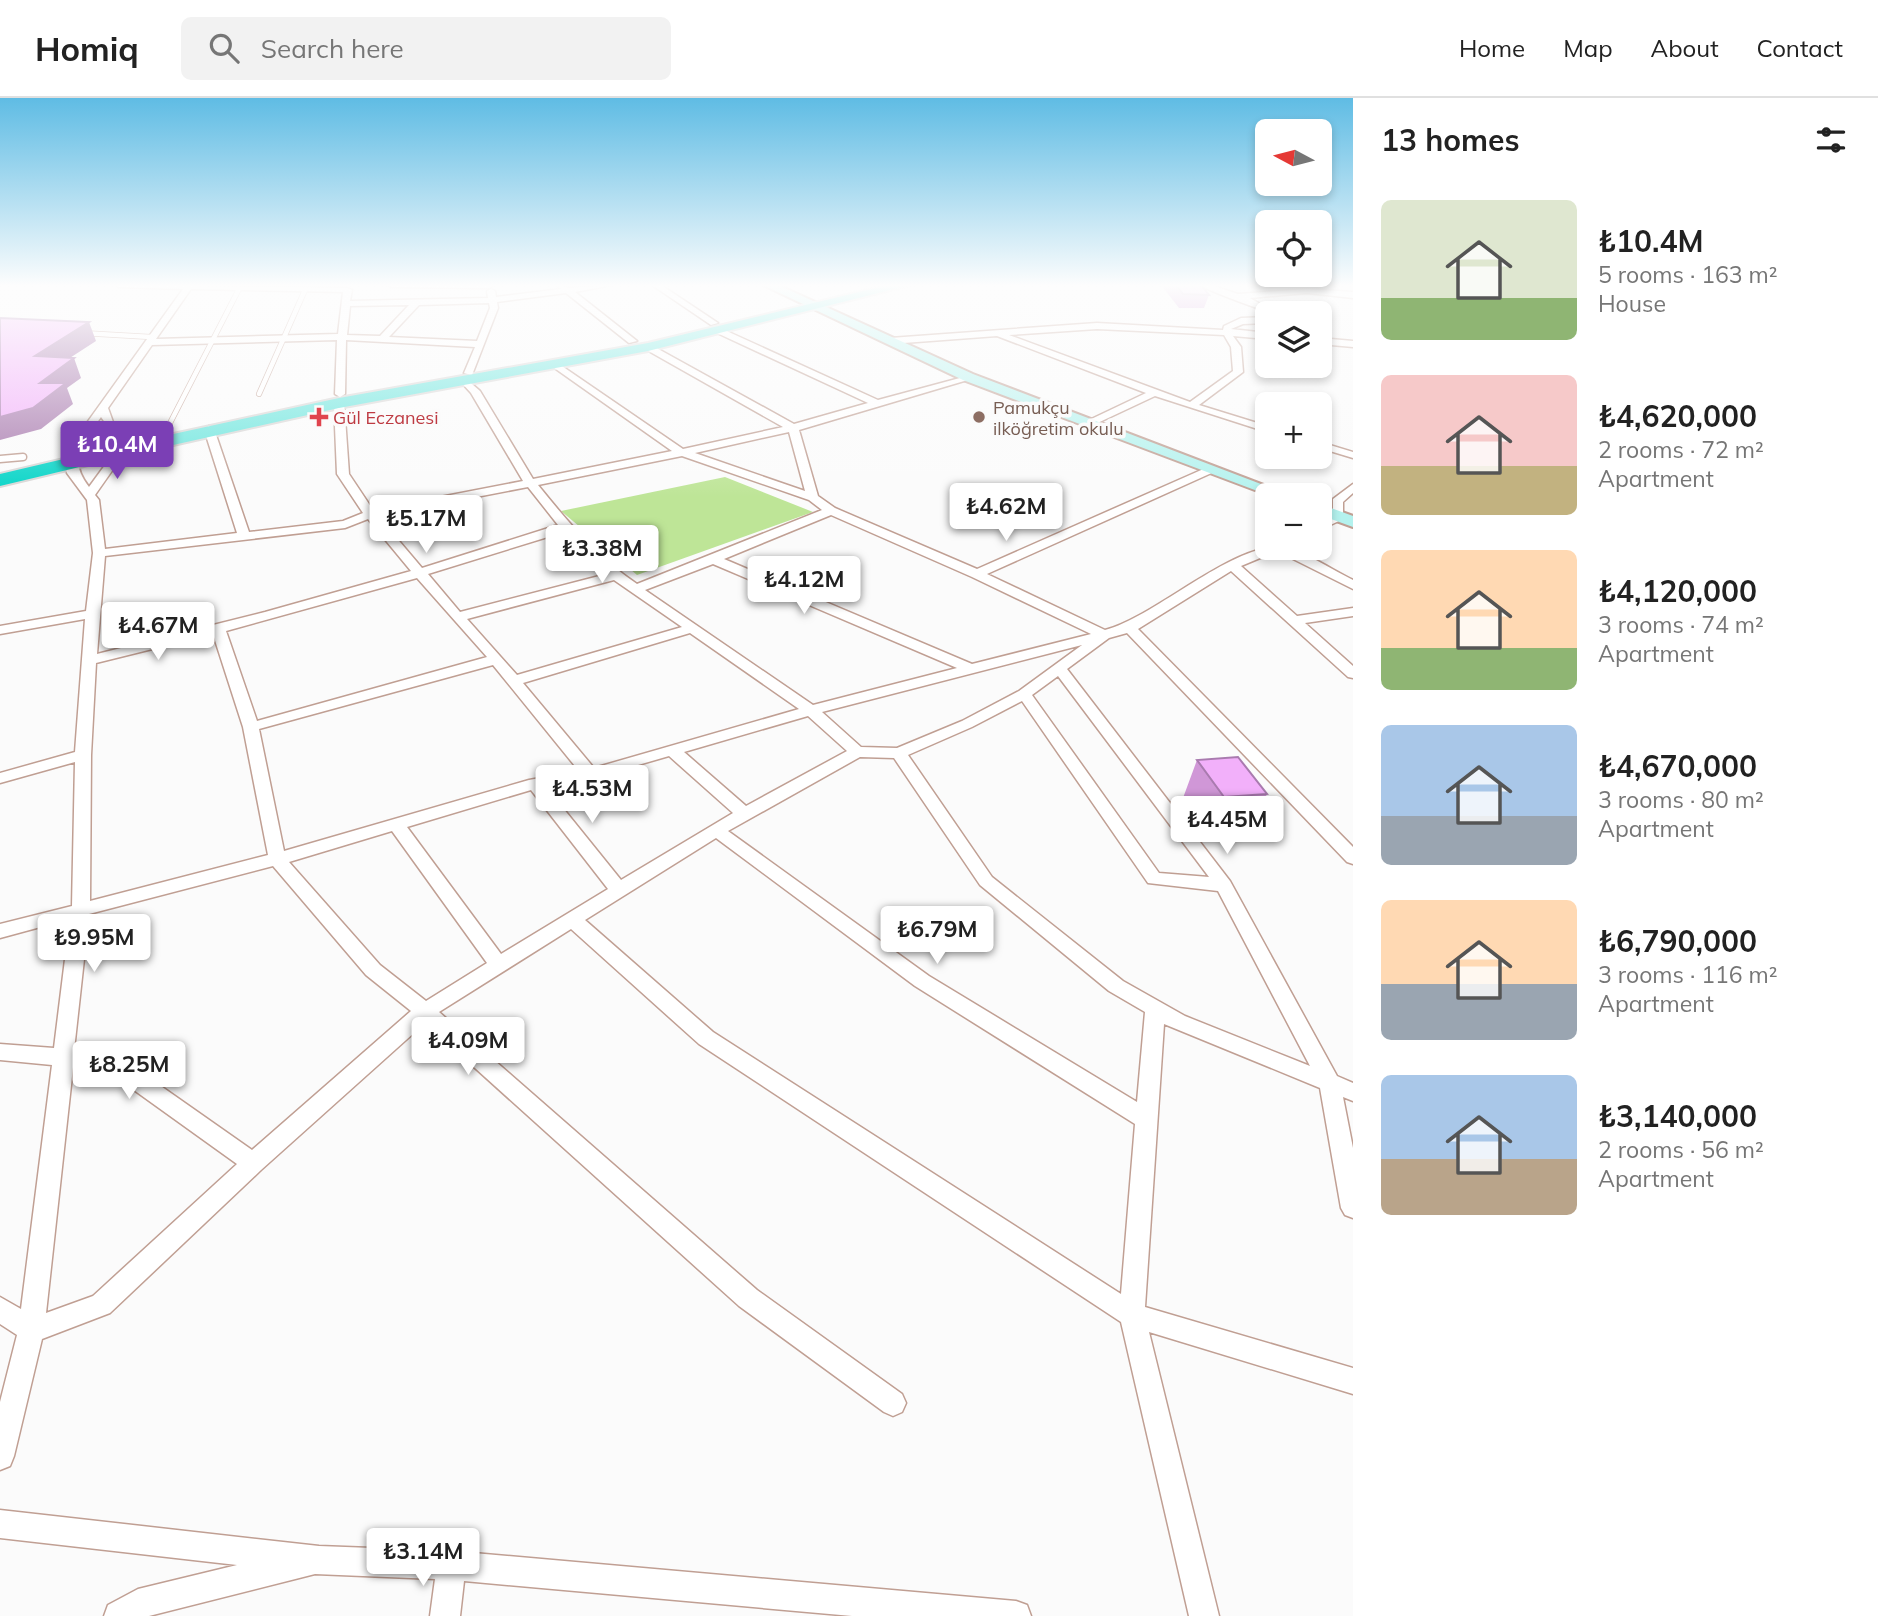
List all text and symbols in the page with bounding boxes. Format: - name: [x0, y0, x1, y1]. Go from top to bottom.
- search box: [181, 17, 671, 80]
- text: Homiq: [35, 28, 139, 69]
- icon: search: [205, 29, 243, 67]
- text: Search here: [261, 32, 404, 65]
- text: Home: [1459, 33, 1525, 63]
- text: Map: [1563, 33, 1613, 63]
- text: About: [1651, 33, 1719, 63]
- text: Contact: [1757, 33, 1843, 63]
- north arrow: [1255, 119, 1332, 196]
- map controls: [1255, 119, 1332, 560]
- text: 13 homes: [1381, 121, 1520, 159]
- icon: filters: [1812, 121, 1850, 159]
- button: locate: [1255, 210, 1332, 287]
- text: ₺10.4M: [1598, 222, 1704, 260]
- icon: home: [1437, 228, 1521, 312]
- text: 5 rooms · 163 m²: [1598, 260, 1778, 289]
- text: House: [1598, 289, 1666, 318]
- button: layers: [1255, 301, 1332, 378]
- button: +: [1255, 392, 1332, 469]
- place label: Pamukçu ilköğretim okulu: [993, 396, 1124, 440]
- text: ₺4,620,000: [1598, 397, 1757, 435]
- icon: home: [1437, 403, 1521, 487]
- place label: Gül Eczanesi: [333, 406, 439, 429]
- marker: Gül Eczanesi: [311, 409, 327, 425]
- marker: Pamukçu ilköğretim okulu: [971, 409, 987, 425]
- pin: ₺10.4M: [60, 422, 174, 481]
- text: ₺10.4M: [77, 429, 157, 458]
- text: 2 rooms · 72 m²: [1598, 435, 1764, 464]
- text: Apartment: [1598, 464, 1714, 493]
- button: −: [1255, 483, 1332, 560]
- pin: ₺4.62M: [949, 484, 1063, 543]
- text: ₺4.62M: [966, 491, 1046, 520]
- pin: ₺5.17M: [369, 496, 483, 555]
- text: ₺5.17M: [386, 503, 466, 532]
- pin: ₺3.38M: [545, 526, 659, 585]
- text: ₺3.38M: [562, 533, 642, 562]
- pin: ₺4.12M: [747, 556, 861, 616]
- text: ₺4.12M: [764, 564, 844, 593]
- text: ₺4,120,000: [1598, 572, 1757, 610]
- icon: home: [1437, 578, 1521, 662]
- pin: ₺4.67M: [101, 602, 215, 662]
- text: ₺4.67M: [118, 610, 198, 639]
- text: 3 rooms · 74 m²: [1598, 610, 1764, 639]
- text: Apartment: [1598, 639, 1714, 668]
- text: ₺4,670,000: [1598, 747, 1757, 785]
- icon: home: [1437, 753, 1521, 837]
- pin: ₺4.53M: [535, 766, 649, 825]
- text: ₺4.53M: [552, 773, 632, 802]
- text: 3 rooms · 80 m²: [1598, 785, 1764, 814]
- pin: ₺4.45M: [1170, 796, 1284, 856]
- text: ₺4.45M: [1187, 804, 1267, 833]
- text: Apartment: [1598, 814, 1714, 843]
- pin: ₺6.79M: [880, 906, 994, 966]
- pin: ₺9.95M: [37, 914, 151, 974]
- text: ₺6.79M: [897, 914, 977, 943]
- text: ₺9.95M: [54, 922, 134, 951]
- text: ₺6,790,000: [1598, 922, 1757, 960]
- icon: home: [1437, 928, 1521, 1012]
- text: 3 rooms · 116 m²: [1598, 960, 1778, 989]
- text: Apartment: [1598, 989, 1714, 1018]
- pin: ₺4.09M: [411, 1018, 525, 1077]
- text: ₺4.09M: [428, 1025, 508, 1054]
- pin: ₺8.25M: [72, 1042, 186, 1101]
- text: ₺8.25M: [89, 1049, 169, 1078]
- text: ₺3,140,000: [1598, 1097, 1757, 1135]
- icon: home: [1437, 1103, 1521, 1187]
- text: 2 rooms · 56 m²: [1598, 1135, 1764, 1164]
- text: Apartment: [1598, 1164, 1714, 1193]
- pin: ₺3.14M: [366, 1528, 480, 1588]
- text: ₺3.14M: [383, 1536, 463, 1565]

